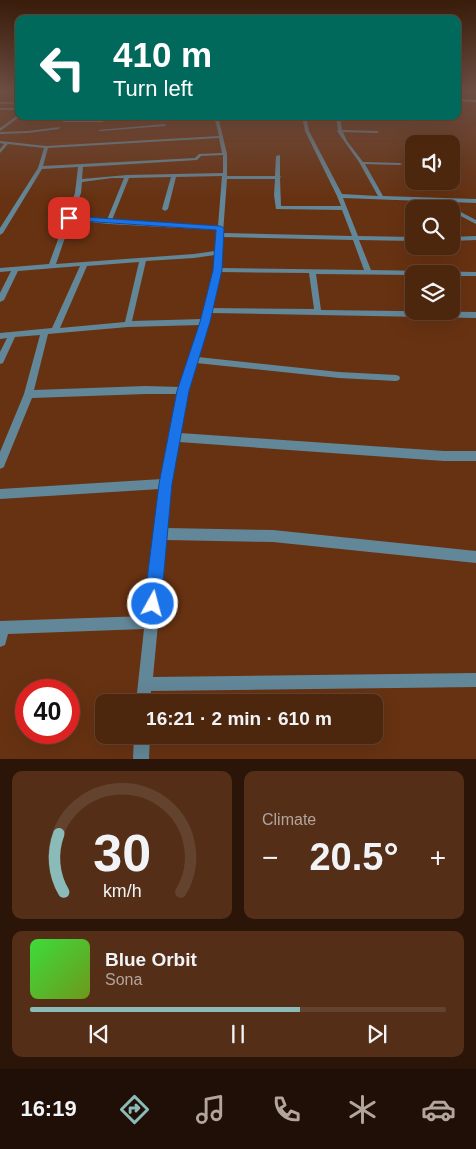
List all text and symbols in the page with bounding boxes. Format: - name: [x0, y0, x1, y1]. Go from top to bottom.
- icon: left: [30, 35, 95, 100]
- text: 410 m: [113, 35, 212, 74]
- text: Turn left: [113, 76, 193, 101]
- map controls: [405, 135, 460, 320]
- button: sound: [405, 135, 460, 190]
- pin: [48, 197, 90, 239]
- button: search: [405, 200, 460, 255]
- icon: arrive: [55, 204, 83, 232]
- button: layers: [405, 265, 460, 320]
- position arrow: [126, 577, 178, 629]
- speed limit sign: 40: [15, 679, 80, 744]
- text: 16:21 · 2 min · 610 m: [146, 708, 332, 729]
- text: Climate: [262, 811, 316, 828]
- text: 30: [93, 824, 151, 882]
- text: 20.5°: [309, 836, 399, 878]
- text: −: [262, 842, 278, 873]
- text: +: [430, 842, 446, 873]
- text: km/h: [103, 881, 141, 901]
- text: Blue Orbit: [105, 949, 197, 970]
- text: Sona: [105, 971, 142, 988]
- icon: previous: [85, 1020, 113, 1048]
- icon: pause: [224, 1020, 252, 1048]
- icon: next: [363, 1020, 391, 1048]
- icon: directions: [117, 1092, 152, 1127]
- icon: music: [193, 1092, 228, 1127]
- icon: phone: [269, 1092, 304, 1127]
- icon: climate: [345, 1092, 380, 1127]
- icon: car: [421, 1092, 456, 1127]
- text: 16:19: [20, 1096, 77, 1121]

